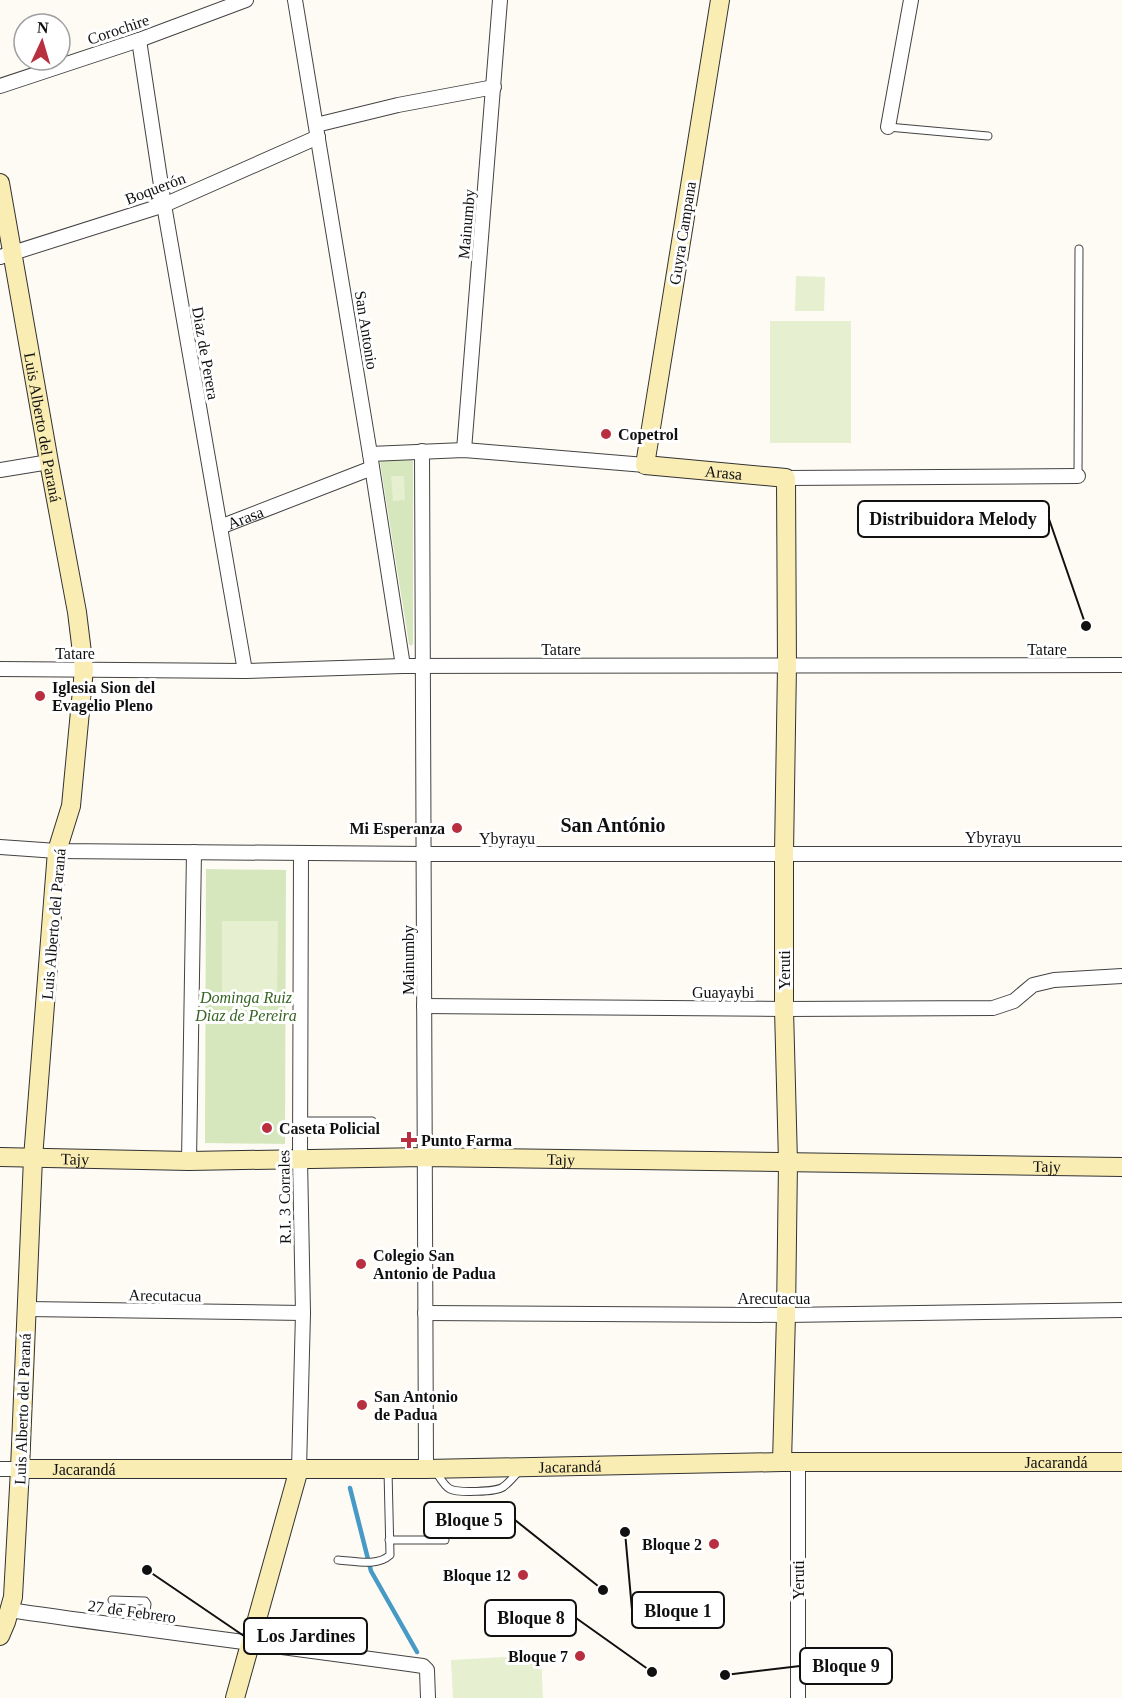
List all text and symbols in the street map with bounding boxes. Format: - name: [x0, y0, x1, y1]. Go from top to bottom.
- street label: Corochire: [85, 11, 151, 48]
- north arrow: [12, 12, 72, 72]
- text: N: [37, 19, 50, 36]
- street label: Boquerón: [123, 169, 188, 209]
- street label: Guyra Campana: [666, 180, 700, 286]
- street label: Mainumby: [455, 188, 479, 260]
- street label: San Antonio: [352, 289, 381, 371]
- street label: Diaz de Perera: [189, 305, 222, 401]
- street label: Luis Alberto del Paraná: [21, 351, 64, 504]
- place label: Copetrol: [618, 426, 679, 444]
- marker: Copetrol: [599, 427, 613, 441]
- street label: Arasa: [704, 463, 743, 483]
- callout: Distribuidora Melody: [858, 501, 1049, 537]
- street label: Arasa: [225, 503, 266, 532]
- text: Distribuidora Melody: [869, 509, 1037, 529]
- street label: Tatare: [541, 641, 581, 658]
- street label: Tatare: [1027, 641, 1067, 658]
- street label: Tatare: [55, 645, 95, 662]
- place label: Iglesia Sion del Evagelio Pleno: [52, 679, 156, 715]
- marker: Iglesia Sion del Evagelio Pleno: [33, 689, 47, 703]
- district label: San António: [560, 814, 666, 836]
- place label: Mi Esperanza: [349, 820, 445, 838]
- marker: Mi Esperanza: [450, 821, 464, 835]
- street label: Ybyrayu: [965, 829, 1021, 847]
- street label: Ybyrayu: [479, 830, 535, 848]
- street label: Luis Alberto del Paraná: [38, 848, 69, 1000]
- street label: Mainumby: [400, 925, 418, 995]
- street label: Yeruti: [776, 950, 793, 990]
- street label: Guayaybi: [692, 984, 755, 1002]
- park label: Dominga Ruiz Diaz de Pereira: [194, 989, 297, 1024]
- place label: Caseta Policial: [279, 1120, 380, 1137]
- marker: Caseta Policial: [260, 1121, 274, 1135]
- place label: Punto Farma: [421, 1132, 512, 1149]
- marker: Punto Farma: [402, 1133, 416, 1147]
- street label: Tajy: [61, 1150, 89, 1169]
- street label: R.I. 3 Corrales: [275, 1150, 294, 1244]
- street label: Tajy: [547, 1151, 575, 1169]
- street label: Tajy: [1033, 1158, 1061, 1176]
- place label: Colegio San Antonio de Padua: [373, 1247, 496, 1282]
- marker: Colegio San Antonio de Padua: [354, 1257, 368, 1271]
- street label: Arecutacua: [128, 1286, 202, 1305]
- street label: Arecutacua: [738, 1290, 810, 1307]
- street label: Luis Alberto del Paraná: [11, 1333, 34, 1485]
- place label: San Antonio de Padua: [374, 1388, 458, 1423]
- marker: San Antonio de Padua: [355, 1398, 369, 1412]
- street label: Jacarandá: [1024, 1454, 1087, 1471]
- street label: Jacarandá: [538, 1458, 602, 1476]
- street label: Jacarandá: [52, 1461, 116, 1478]
- callout: Bloque 5: [424, 1502, 515, 1538]
- text: Bloque 5: [435, 1510, 503, 1530]
- place label: Bloque 2: [642, 1536, 702, 1554]
- marker: Bloque 2: [707, 1537, 721, 1551]
- street label: Yeruti: [790, 1560, 807, 1600]
- place label: Bloque 12: [443, 1567, 511, 1585]
- marker: Bloque 12: [516, 1568, 530, 1582]
- callout: Bloque 1: [632, 1592, 724, 1628]
- street label: 27 de Febrero: [87, 1597, 177, 1626]
- callout: Bloque 8: [485, 1600, 576, 1636]
- text: Bloque 1: [644, 1601, 712, 1621]
- text: Bloque 8: [497, 1608, 565, 1628]
- callout: Los Jardines: [244, 1618, 367, 1654]
- text: Los Jardines: [257, 1626, 355, 1646]
- place label: Bloque 7: [508, 1648, 568, 1666]
- callout: Bloque 9: [800, 1648, 892, 1684]
- marker: Bloque 7: [573, 1649, 587, 1663]
- text: Bloque 9: [812, 1656, 880, 1676]

